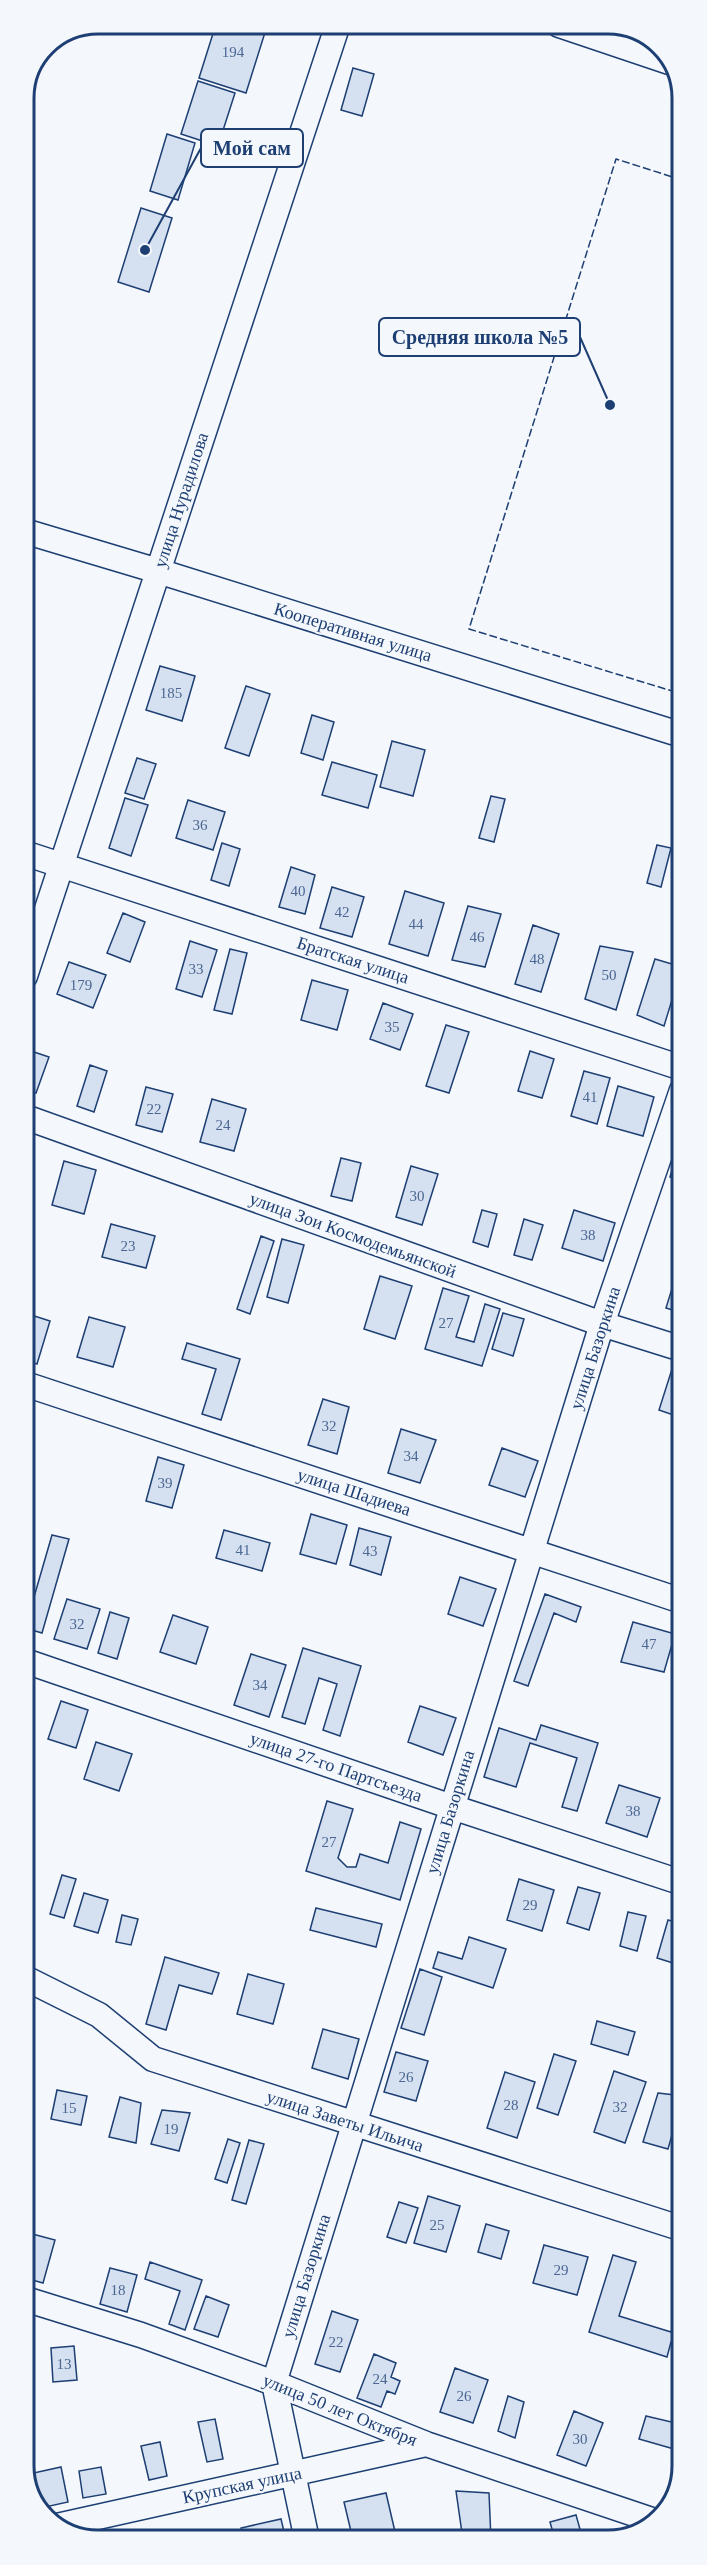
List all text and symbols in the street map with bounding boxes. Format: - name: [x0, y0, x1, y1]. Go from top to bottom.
- house number: 194: [222, 44, 245, 60]
- callout: Мой сам: [201, 129, 303, 167]
- text: Мой сам: [213, 137, 291, 159]
- callout: Средняя школа №5: [379, 318, 580, 356]
- text: Средняя школа №5: [392, 326, 568, 349]
- street label: улица Нурадилова: [150, 430, 212, 570]
- street label: Кооперативная улица: [272, 598, 434, 666]
- house number: 185: [160, 685, 182, 701]
- house number: 36: [193, 817, 208, 833]
- house number: 40: [291, 883, 306, 899]
- house number: 42: [335, 904, 350, 920]
- house number: 44: [409, 916, 424, 932]
- house number: 46: [470, 929, 485, 945]
- street label: Братская улица: [294, 932, 412, 988]
- house number: 48: [530, 951, 545, 967]
- house number: 33: [189, 961, 204, 977]
- house number: 50: [602, 967, 617, 983]
- house number: 179: [70, 977, 92, 993]
- house number: 35: [385, 1019, 400, 1035]
- house number: 41: [583, 1089, 598, 1105]
- house number: 22: [147, 1101, 162, 1117]
- house number: 24: [216, 1117, 231, 1133]
- street label: улица Зои Космодемьянской: [247, 1188, 459, 1282]
- house number: 30: [410, 1188, 425, 1204]
- house number: 38: [581, 1227, 596, 1243]
- house number: 23: [121, 1238, 136, 1254]
- street label: улица Базоркина: [566, 1284, 624, 1412]
- house number: 27: [439, 1315, 454, 1331]
- house number: 32: [322, 1418, 337, 1434]
- house number: 34: [404, 1448, 419, 1464]
- street label: улица Шадиева: [295, 1464, 413, 1520]
- house number: 39: [158, 1475, 173, 1491]
- house number: 41: [236, 1542, 251, 1558]
- house number: 43: [363, 1543, 378, 1559]
- house number: 32: [70, 1616, 85, 1632]
- house number: 47: [642, 1636, 657, 1652]
- house number: 34: [253, 1677, 268, 1693]
- street label: улица 27-го Партсъезда: [247, 1728, 425, 1806]
- street label: улица Базоркина: [422, 1748, 478, 1876]
- house number: 38: [626, 1803, 641, 1819]
- house number: 27: [322, 1834, 337, 1850]
- house number: 29: [523, 1897, 538, 1913]
- house number: 26: [399, 2069, 414, 2085]
- street label: улица Заветы Ильича: [264, 2086, 426, 2156]
- house number: 28: [504, 2097, 519, 2113]
- house number: 32: [613, 2099, 628, 2115]
- house number: 15: [62, 2100, 77, 2116]
- house number: 19: [164, 2121, 179, 2137]
- street label: улица Базоркина: [278, 2212, 334, 2340]
- house number: 25: [430, 2217, 445, 2233]
- house number: 29: [554, 2262, 569, 2278]
- house number: 18: [111, 2282, 126, 2298]
- house number: 22: [329, 2334, 344, 2350]
- house number: 13: [57, 2356, 72, 2372]
- street label: улица 50 лет Октября: [260, 2370, 420, 2450]
- house number: 24: [373, 2371, 388, 2387]
- house number: 26: [457, 2388, 472, 2404]
- house number: 30: [573, 2431, 588, 2447]
- street label: Крупская улица: [181, 2463, 303, 2507]

